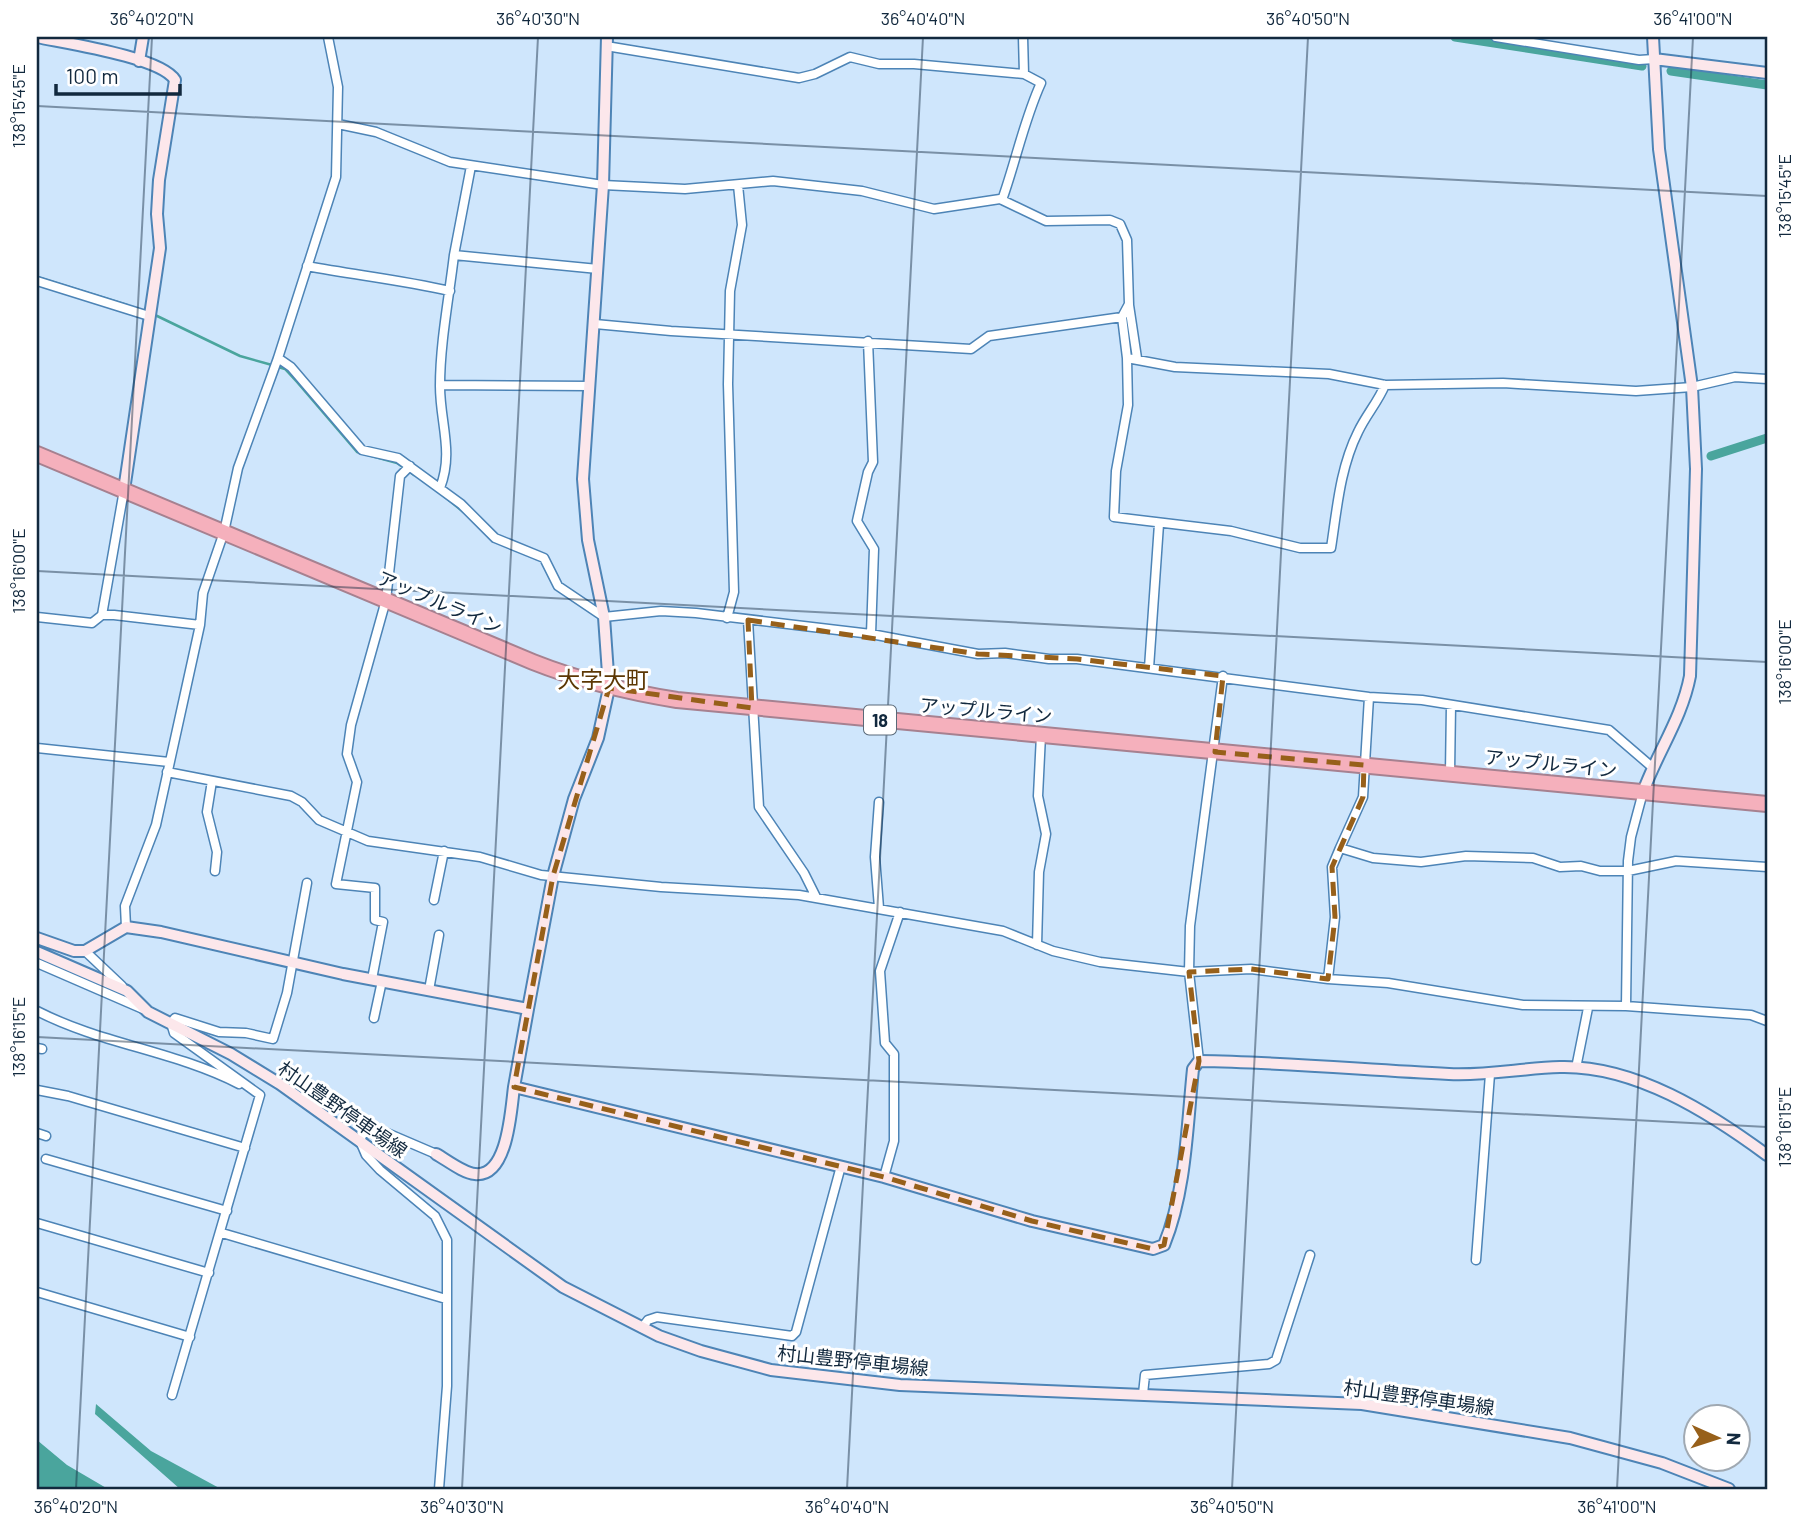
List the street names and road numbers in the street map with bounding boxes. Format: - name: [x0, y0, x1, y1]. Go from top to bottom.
- street label: アップルライン: [374, 565, 506, 639]
- street label: アップルライン: [919, 693, 1053, 727]
- road number: 18: [864, 706, 896, 734]
- street label: アップルライン: [1484, 745, 1618, 781]
- street label: 村山豊野停車場線: [274, 1056, 412, 1162]
- street label: 村山豊野停車場線: [776, 1341, 930, 1379]
- street label: 村山豊野停車場線: [1342, 1375, 1496, 1419]

